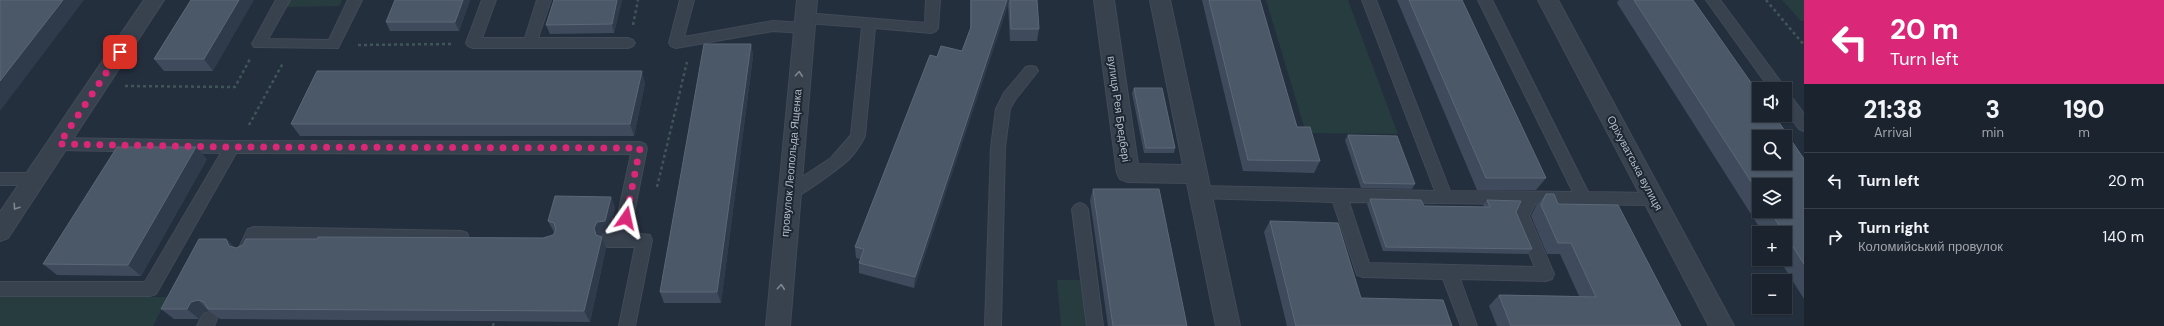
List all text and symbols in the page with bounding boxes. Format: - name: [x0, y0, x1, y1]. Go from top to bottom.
- text: 20 m: [1890, 11, 1959, 48]
- icon: left: [1824, 16, 1876, 68]
- pin: [103, 35, 137, 69]
- icon: arrive: [109, 41, 131, 63]
- text: Turn left: [1890, 47, 1959, 71]
- street label: вулиця Рея Бредбері: [1105, 55, 1133, 163]
- one-way arrow: [794, 71, 803, 77]
- map controls: [1752, 82, 1792, 314]
- button: sound: [1752, 82, 1792, 122]
- street label: провулок Леопольда Ященка: [778, 88, 805, 238]
- text: 21:38: [1864, 94, 1922, 125]
- text: 3: [1986, 94, 2000, 125]
- text: 190: [2063, 94, 2104, 125]
- street label: Оріхуватська вулиця: [1604, 113, 1666, 213]
- text: Arrival: [1874, 124, 1912, 141]
- text: min: [1982, 124, 2004, 141]
- text: m: [2078, 124, 2090, 141]
- button: search: [1752, 130, 1792, 170]
- icon: left: [1824, 170, 1846, 192]
- text: Turn left: [1858, 171, 1919, 191]
- text: 20 m: [2108, 171, 2144, 191]
- button: layers: [1752, 178, 1792, 218]
- position arrow: [605, 197, 647, 239]
- one-way arrow: [13, 203, 21, 210]
- text: Turn right: [1858, 218, 1929, 238]
- button: +: [1752, 226, 1792, 266]
- icon: right: [1824, 226, 1846, 248]
- text: 140 m: [2103, 227, 2144, 247]
- text: Коломийський провулок: [1858, 238, 2003, 255]
- button: −: [1752, 274, 1792, 314]
- one-way arrow: [776, 284, 785, 290]

